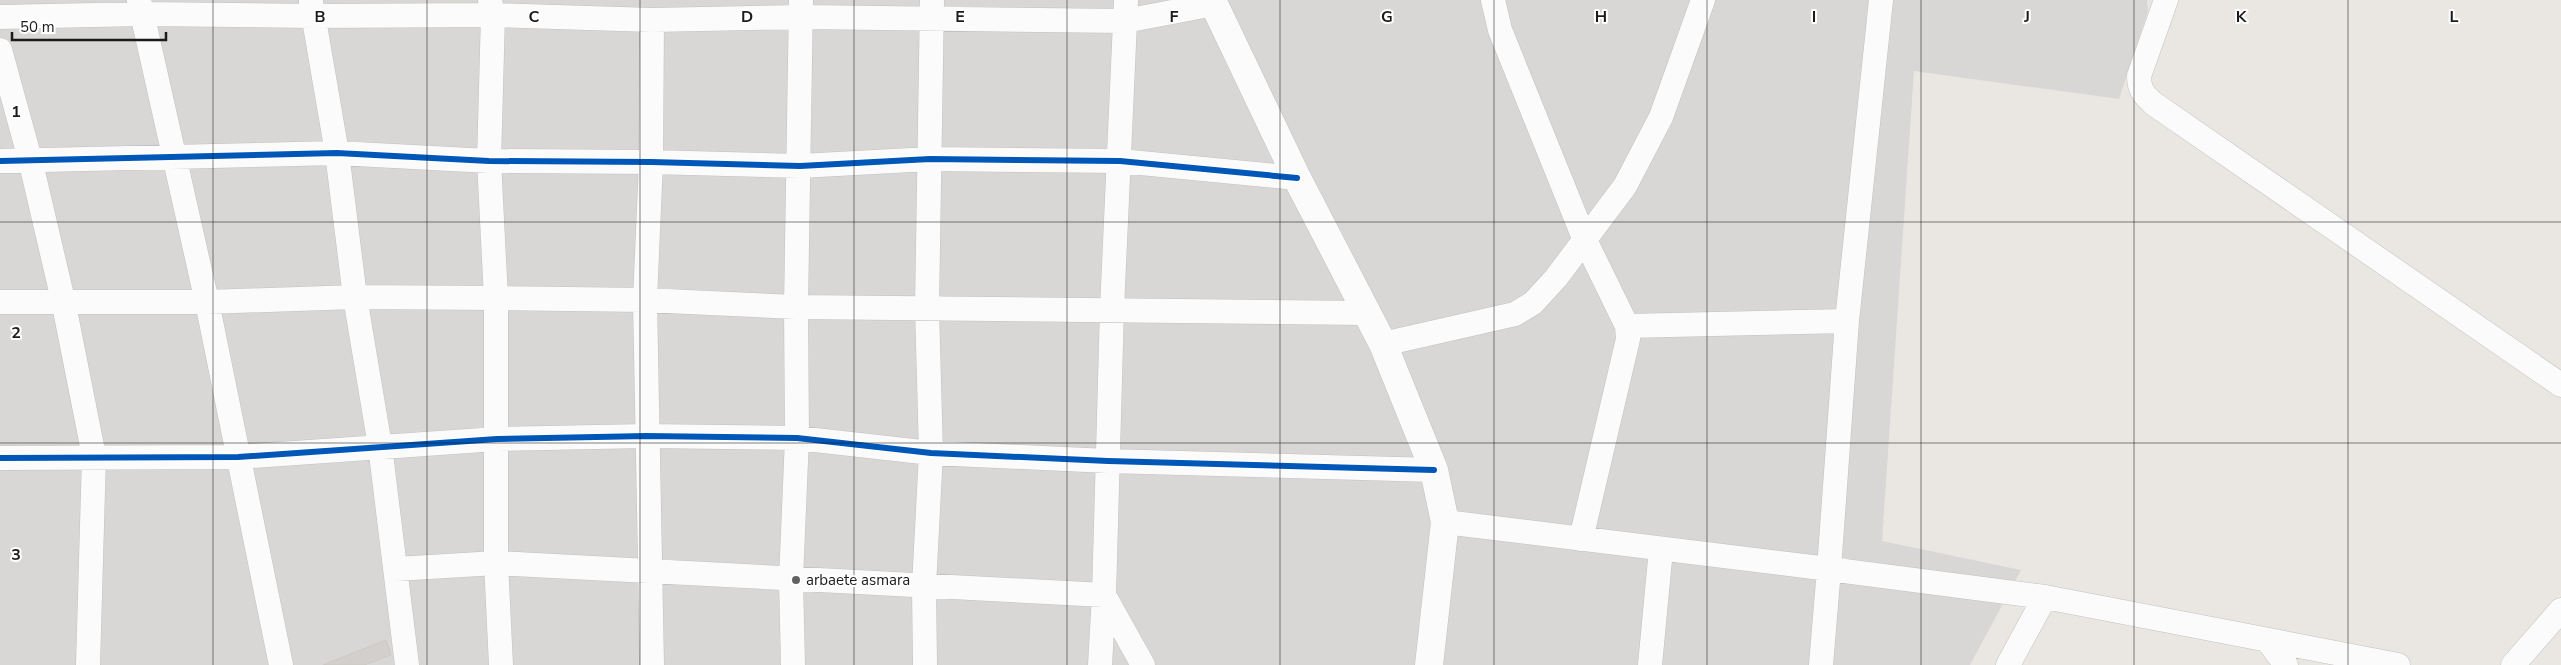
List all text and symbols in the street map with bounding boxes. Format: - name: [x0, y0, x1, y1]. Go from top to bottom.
- text: B: [314, 6, 326, 28]
- text: C: [529, 6, 540, 28]
- text: D: [741, 6, 753, 28]
- text: E: [955, 6, 965, 28]
- text: F: [1170, 6, 1179, 28]
- text: G: [1381, 6, 1393, 28]
- text: H: [1595, 6, 1607, 28]
- text: I: [1812, 6, 1816, 28]
- text: J: [2023, 6, 2030, 28]
- text: K: [2236, 6, 2248, 28]
- text: L: [2450, 6, 2459, 28]
- scale bar: [12, 10, 166, 42]
- text: 50 m: [20, 17, 55, 37]
- text: 1: [11, 101, 21, 123]
- text: 2: [11, 322, 21, 344]
- text: 3: [11, 544, 21, 566]
- place label: arbaete asmara: [806, 570, 910, 590]
- marker: arbaete asmara: [790, 574, 802, 586]

